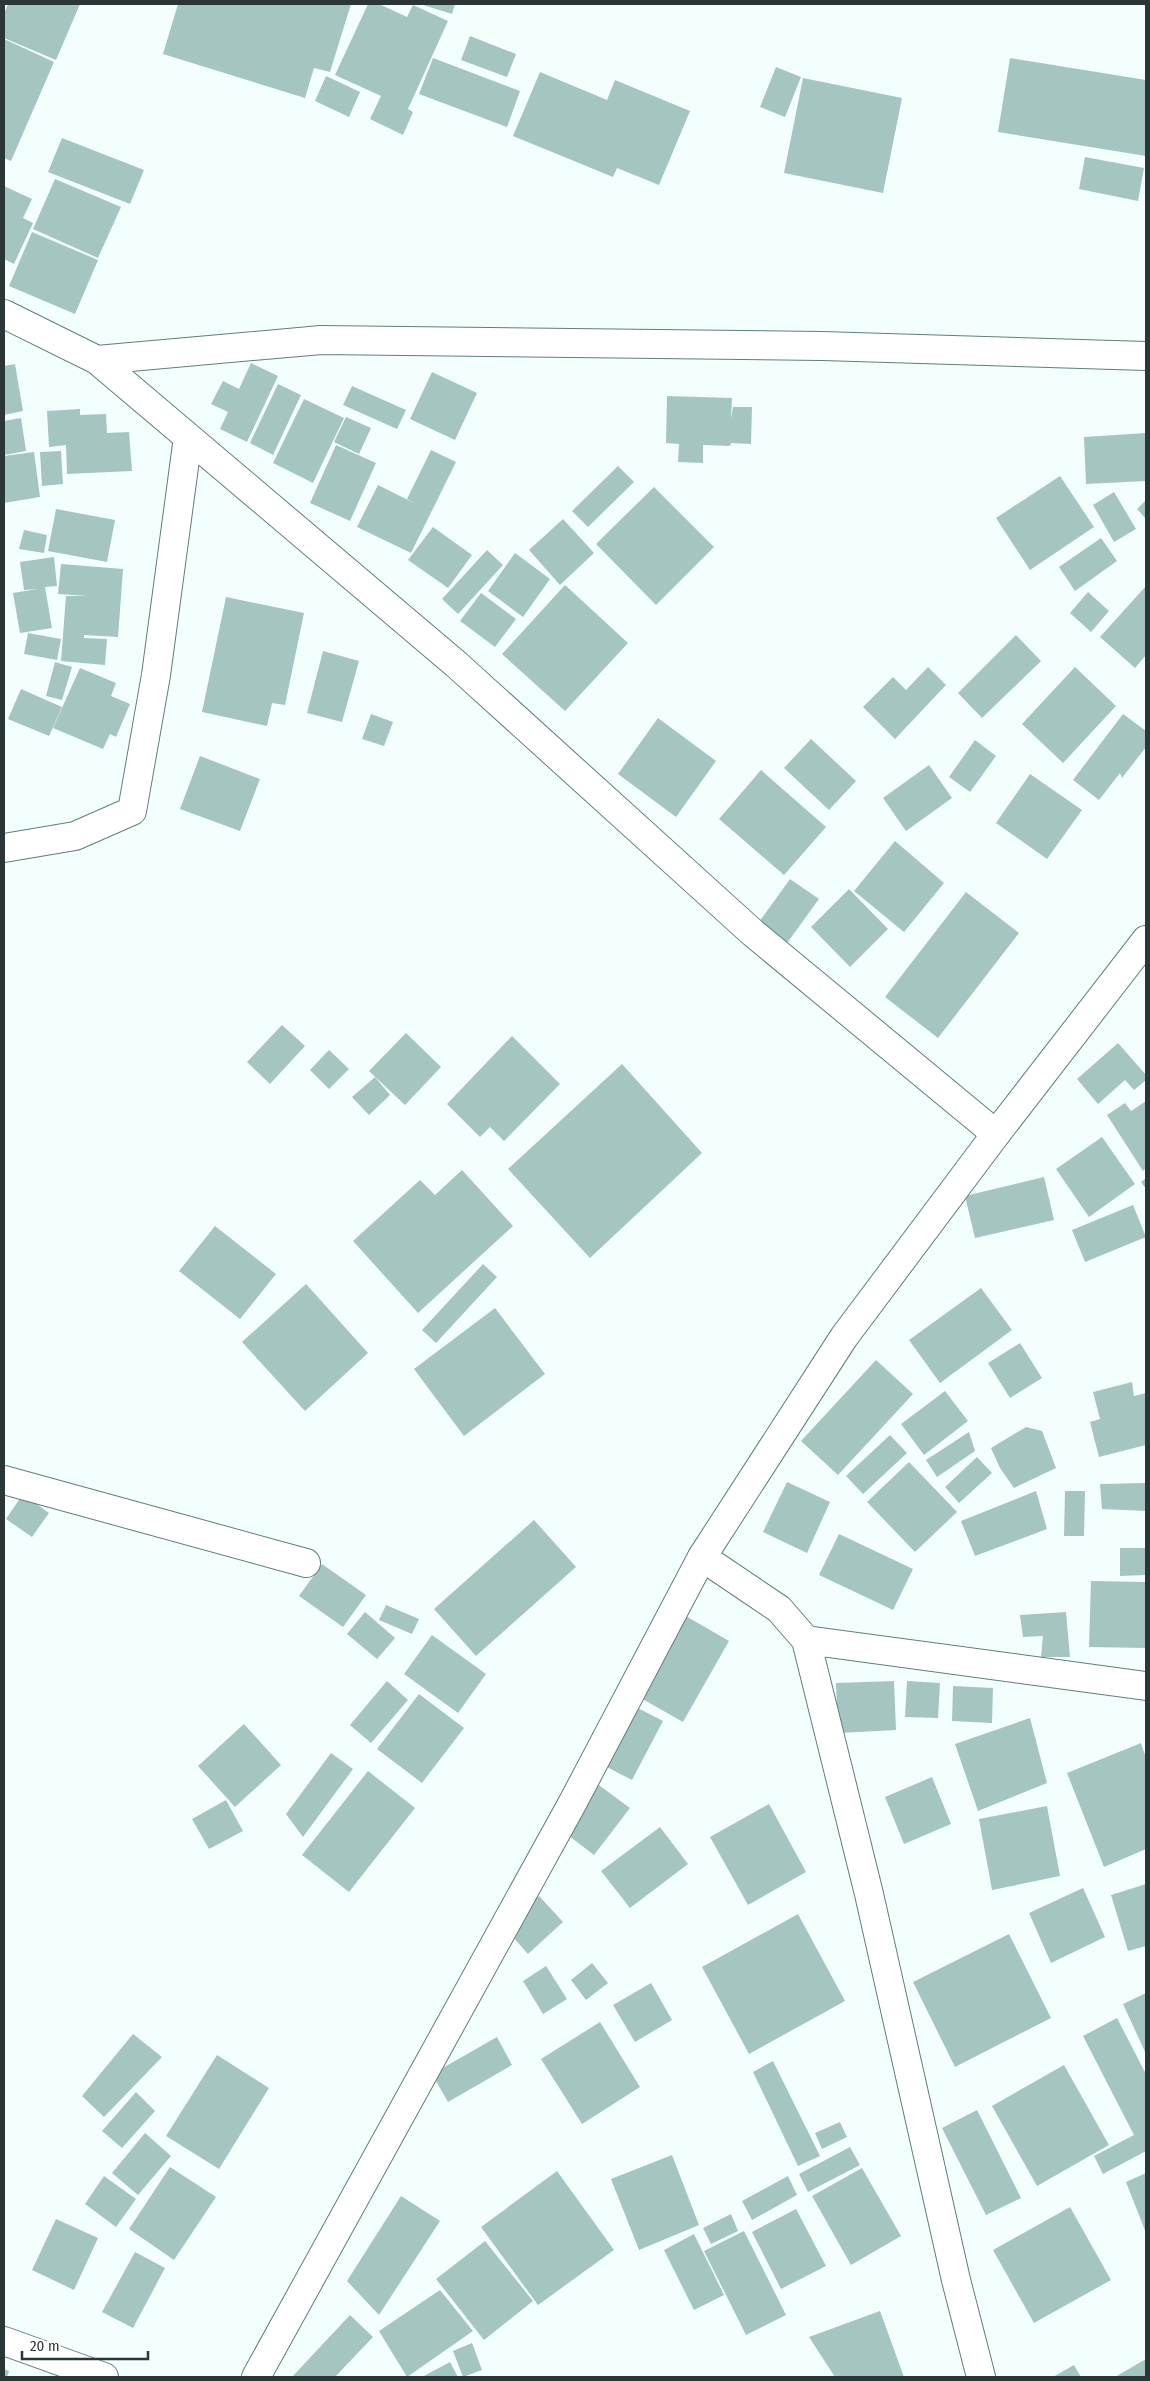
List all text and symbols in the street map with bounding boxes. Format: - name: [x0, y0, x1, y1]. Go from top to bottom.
- scale bar: [22, 2328, 149, 2360]
- text: 20 m: [30, 2337, 60, 2355]

